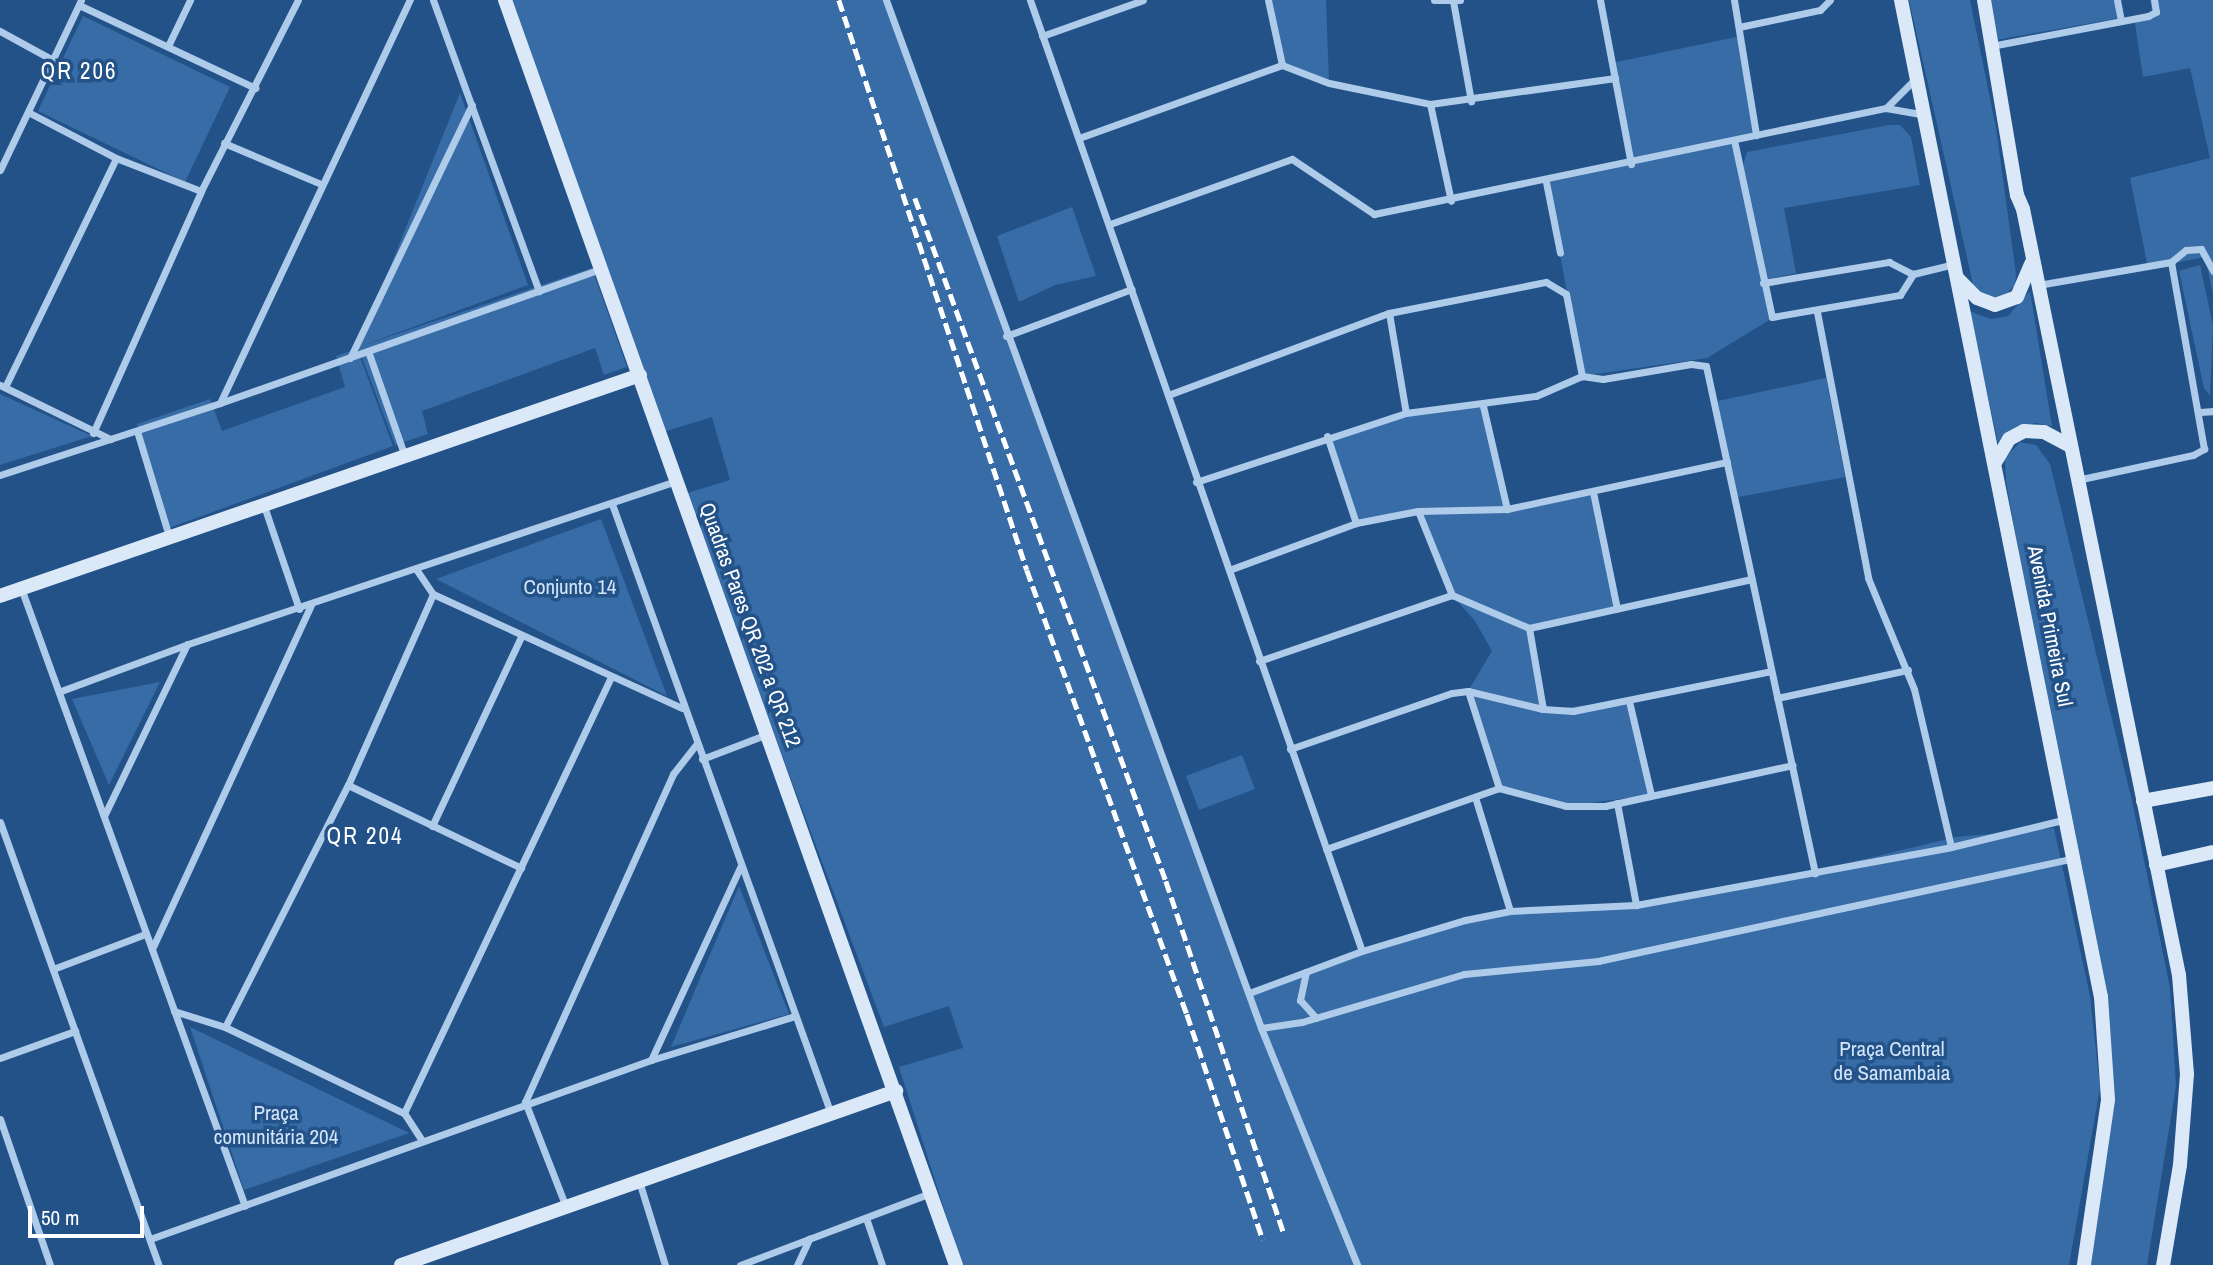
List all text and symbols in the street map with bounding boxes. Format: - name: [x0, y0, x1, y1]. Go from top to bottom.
- district label: QR 206: [41, 57, 117, 85]
- street label: Quadras Pares QR 202 a QR 212: [694, 499, 806, 751]
- street label: Avenida Primeira Sul: [2022, 543, 2078, 709]
- park label: Conjunto 14: [524, 574, 616, 600]
- district label: QR 204: [327, 822, 403, 850]
- park label: Praça Central de Samambaia: [1834, 1036, 1950, 1086]
- park label: Praça comunitária 204: [214, 1100, 338, 1150]
- scale bar: [32, 1192, 147, 1236]
- text: 50 m: [41, 1203, 79, 1232]

